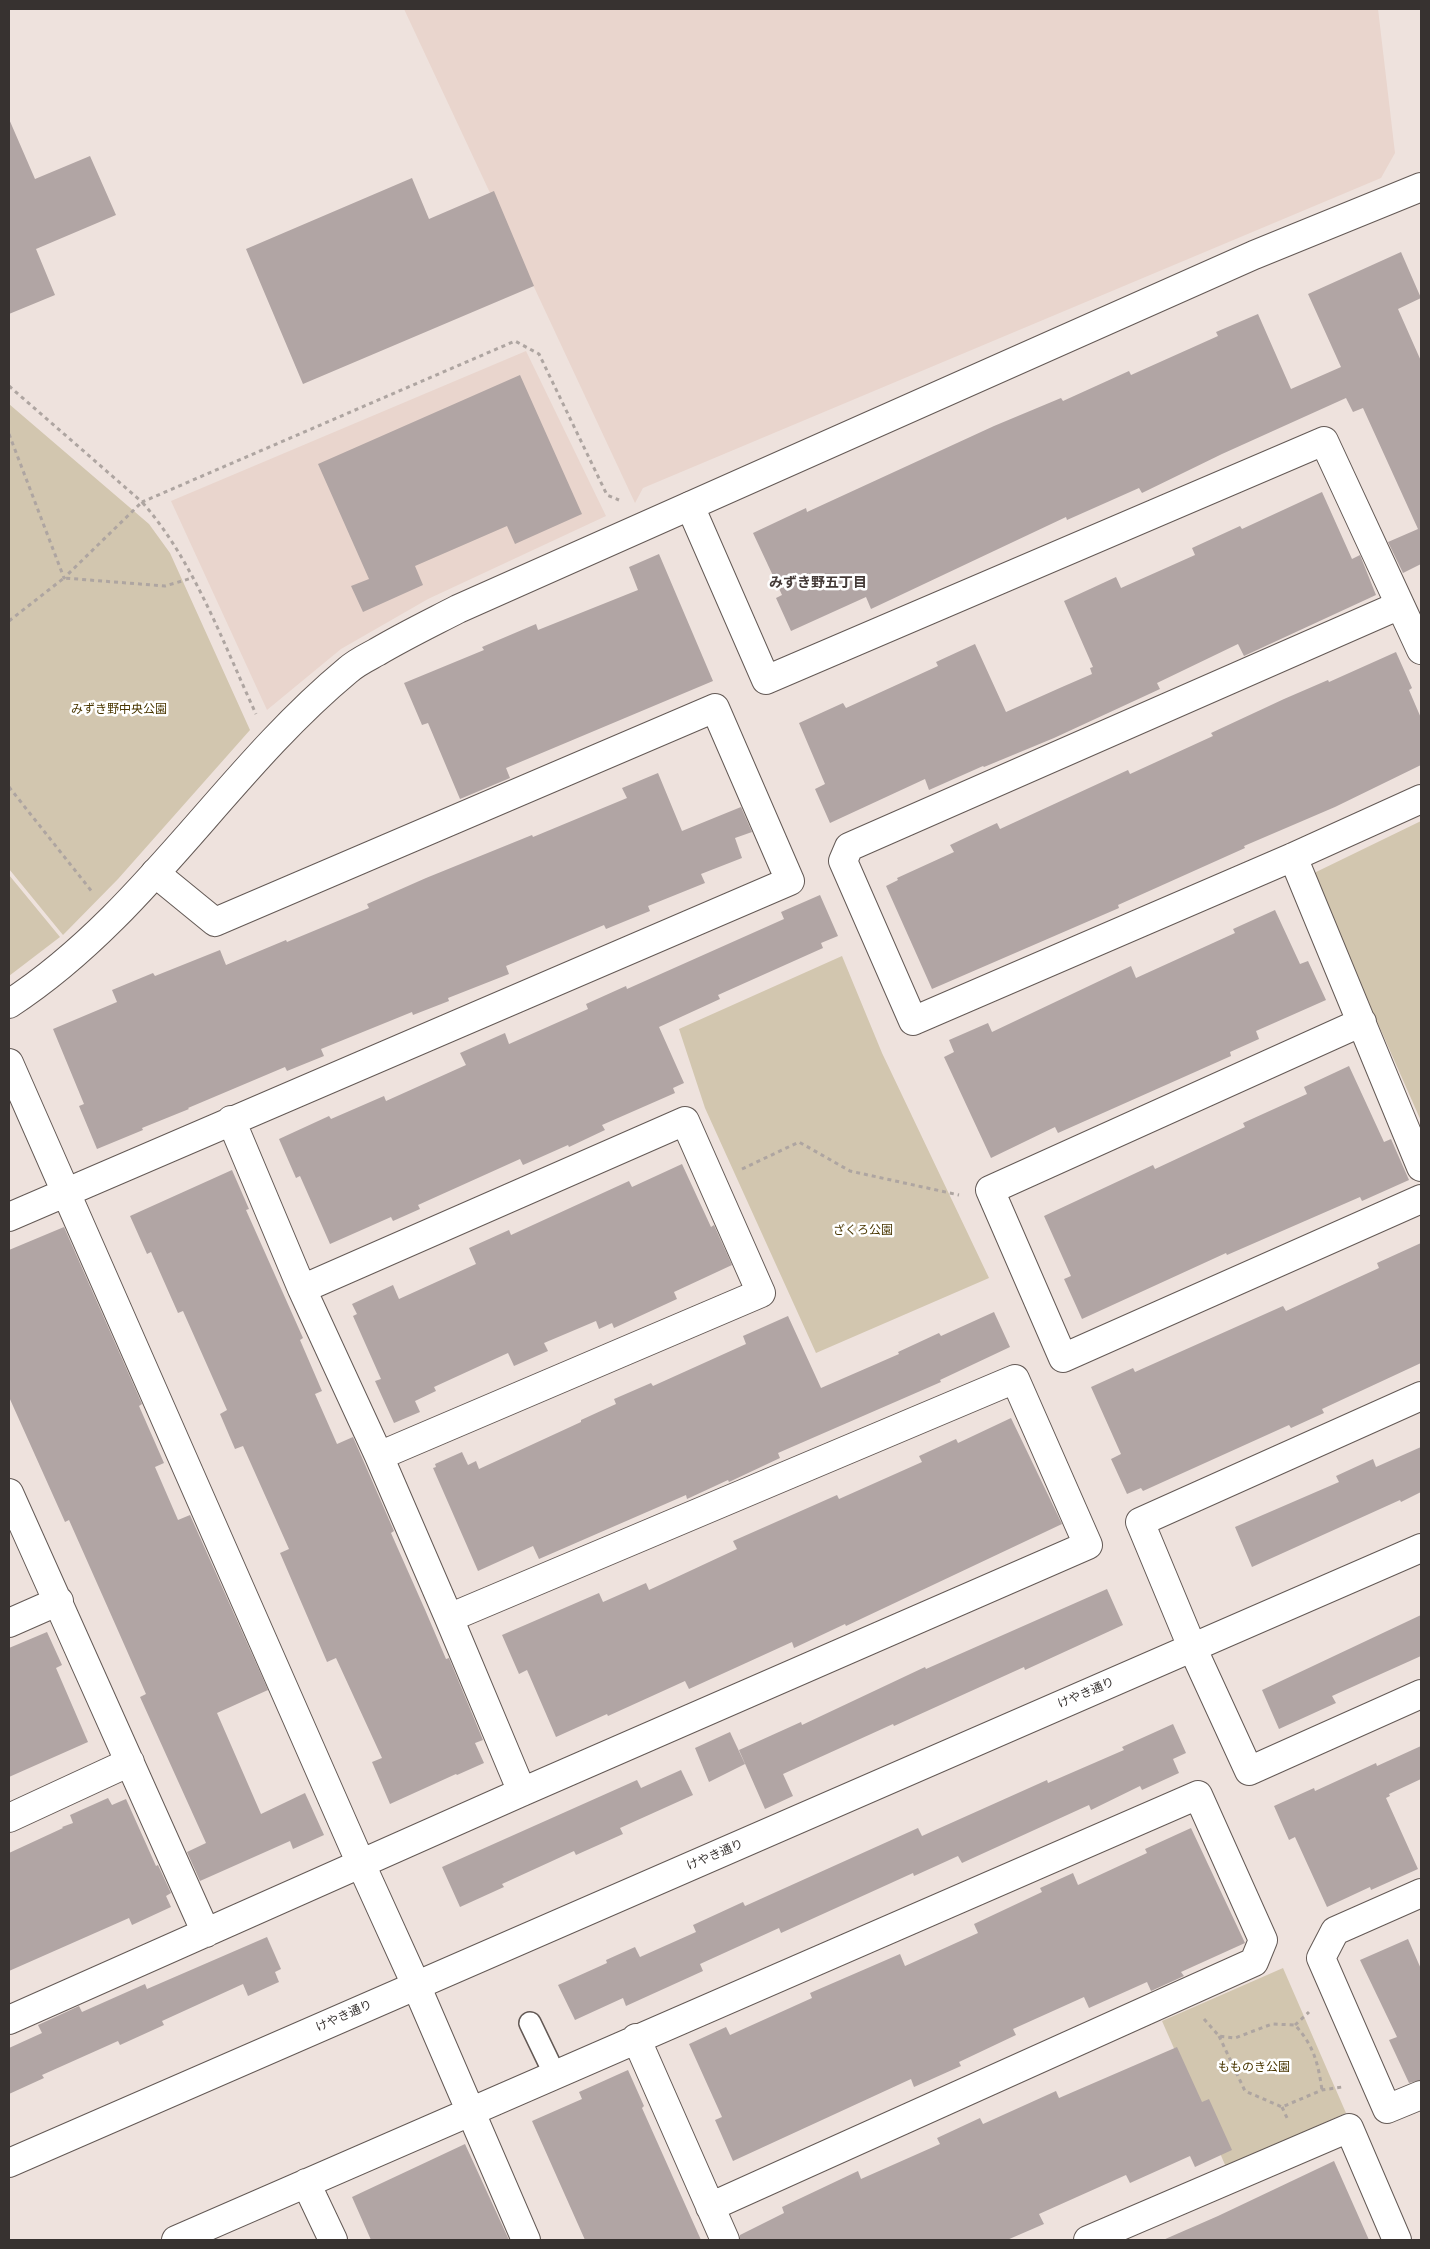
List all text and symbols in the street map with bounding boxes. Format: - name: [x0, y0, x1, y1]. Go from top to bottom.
- district label: みずき野五丁目: [769, 575, 867, 591]
- park label: みずき野中央公園: [71, 702, 167, 716]
- park label: ざくろ公園: [833, 1223, 893, 1237]
- street label: けやき通り: [1056, 1675, 1116, 1711]
- street label: けやき通り: [685, 1837, 745, 1873]
- street label: けやき通り: [314, 1997, 374, 2035]
- park label: もものき公園: [1218, 2060, 1290, 2074]

